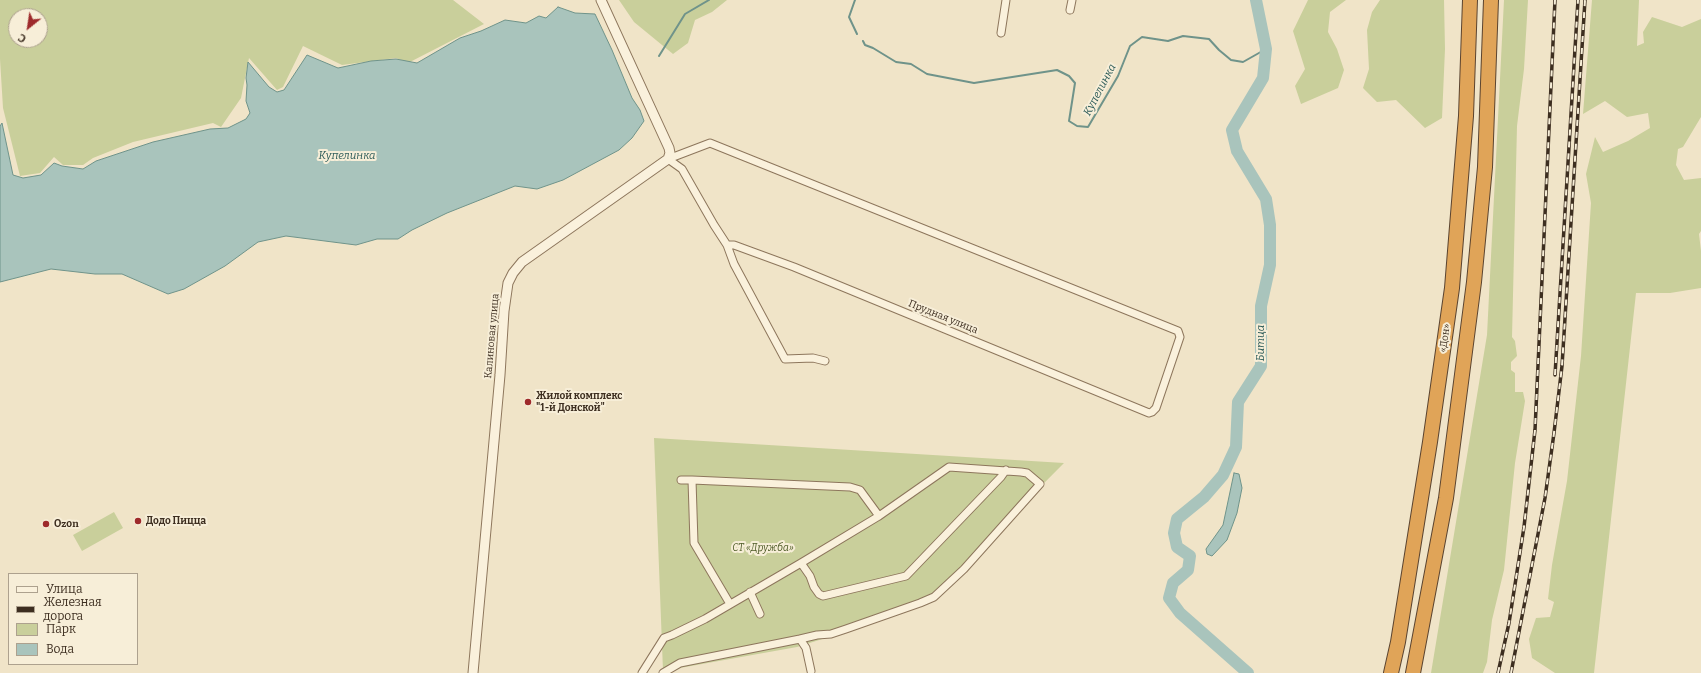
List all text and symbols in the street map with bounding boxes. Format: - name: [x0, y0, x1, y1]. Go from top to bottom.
- north arrow: [8, 8, 48, 48]
- text: С: [16, 31, 29, 45]
- water label: Купелинка: [1081, 62, 1119, 118]
- water label: Купелинка: [319, 149, 375, 163]
- street label: Калиновая улица: [482, 293, 502, 379]
- street label: Прудная улица: [906, 298, 980, 336]
- street label: «Дон»: [1437, 323, 1453, 353]
- water label: Битца: [1254, 325, 1268, 361]
- place label: Жилой комплекс "1-й Донской": [536, 390, 622, 414]
- marker: Жилой комплекс "1-й Донской": [523, 397, 533, 407]
- place label: Додо Пицца: [146, 515, 206, 527]
- marker: Додо Пицца: [133, 516, 143, 526]
- place label: Ozon: [54, 518, 79, 530]
- marker: Ozon: [41, 519, 51, 529]
- park label: СТ «Дружба»: [732, 542, 794, 554]
- legend: [8, 573, 138, 665]
- text: Улица: [46, 582, 82, 596]
- text: Железная дорога: [43, 595, 102, 623]
- text: Парк: [46, 622, 76, 636]
- text: Вода: [46, 642, 74, 656]

